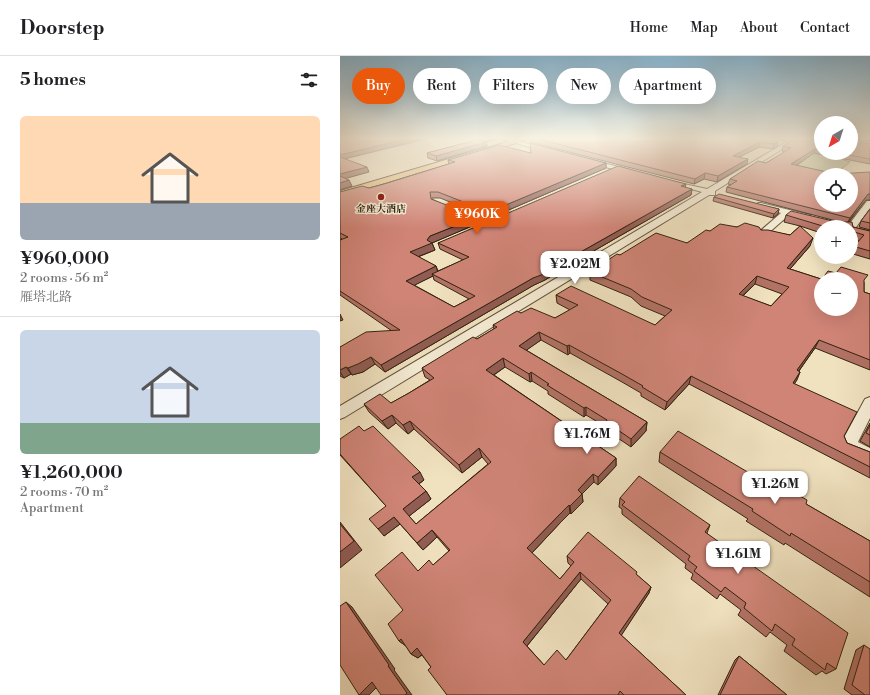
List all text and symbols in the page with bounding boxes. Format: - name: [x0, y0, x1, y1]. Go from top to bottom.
- text: Doorstep: [20, 16, 105, 40]
- text: Home: [630, 19, 668, 37]
- text: Map: [690, 19, 718, 37]
- text: About: [740, 19, 778, 37]
- text: Contact: [800, 19, 850, 37]
- chip: Buy: [352, 68, 405, 104]
- chip: Rent: [413, 68, 471, 104]
- chip: Filters: [479, 68, 548, 104]
- chip: New: [556, 68, 611, 104]
- chip: Apartment: [619, 68, 716, 104]
- text: 5 homes: [20, 69, 86, 91]
- icon: filters: [298, 69, 320, 91]
- north arrow: [814, 116, 858, 160]
- map controls: [814, 116, 858, 316]
- icon: home: [134, 142, 206, 214]
- button: locate: [814, 168, 858, 212]
- marker: 金座大酒店: [376, 192, 386, 202]
- pin: ¥960K: [449, 201, 505, 235]
- place label: 金座大酒店: [356, 203, 406, 215]
- text: ¥960K: [454, 206, 500, 222]
- button: +: [814, 220, 858, 264]
- text: ¥960,000: [20, 248, 109, 270]
- pin: ¥2.02M: [542, 251, 608, 285]
- text: ¥2.02M: [549, 256, 601, 272]
- text: 2 rooms · 56 m²: [20, 270, 108, 286]
- button: −: [814, 272, 858, 316]
- text: 雁塔北路: [20, 289, 72, 305]
- icon: home: [134, 356, 206, 428]
- pin: ¥1.76M: [554, 421, 620, 455]
- text: ¥1.76M: [563, 426, 611, 442]
- text: ¥1,260,000: [20, 462, 123, 484]
- pin: ¥1.26M: [742, 471, 808, 505]
- text: ¥1.26M: [751, 476, 799, 492]
- text: 2 rooms · 70 m²: [20, 484, 108, 500]
- text: Apartment: [20, 500, 84, 516]
- pin: ¥1.61M: [705, 541, 771, 575]
- text: ¥1.61M: [715, 546, 761, 562]

